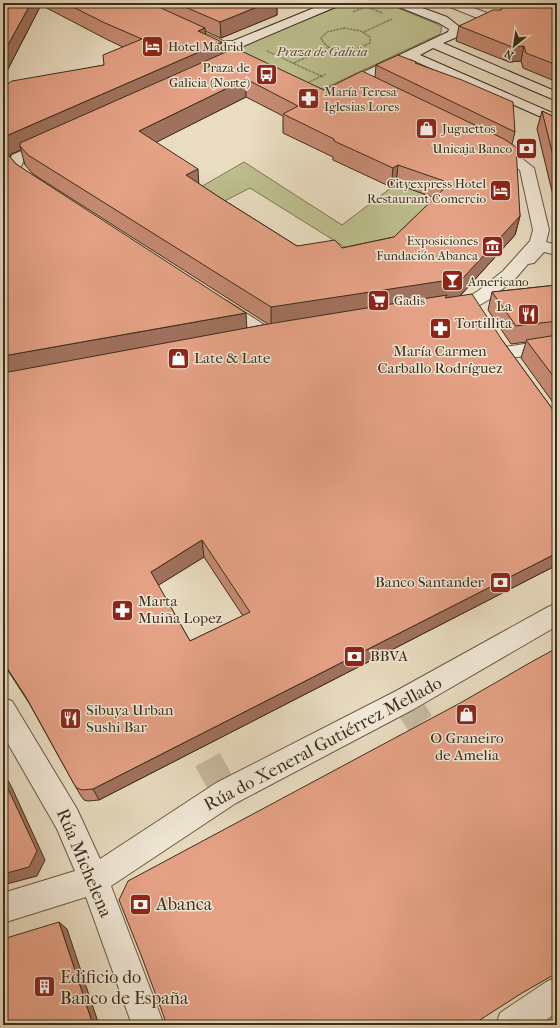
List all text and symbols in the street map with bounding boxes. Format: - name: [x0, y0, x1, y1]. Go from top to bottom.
- north arrow: [494, 26, 534, 66]
- hotel icon: Hotel Madrid: [139, 33, 165, 59]
- place label: Hotel Madrid: [168, 39, 244, 54]
- park label: Praza de Galicia: [275, 44, 368, 59]
- text: N: [502, 46, 516, 62]
- place label: Praza de Galicia (Norte): [169, 60, 251, 90]
- bus stop icon: Praza de Galicia (Norte): [253, 61, 279, 87]
- place label: María Teresa Iglesias Lores: [324, 84, 399, 114]
- pharmacy icon: María Teresa Iglesias Lores: [296, 85, 322, 111]
- shop icon: Juguettos: [413, 115, 439, 141]
- place label: Juguettos: [441, 121, 496, 136]
- bank icon: Unicaja Banco: [514, 135, 540, 161]
- place label: Unicaja Banco: [432, 141, 512, 156]
- place label: Cityexpress Hotel Restaurant Comercio: [367, 176, 486, 206]
- hotel icon: Cityexpress Hotel Restaurant Comercio: [488, 177, 514, 203]
- place label: Exposiciones Fundación Abanca: [376, 233, 479, 263]
- museum icon: Exposiciones Fundación Abanca: [480, 234, 506, 260]
- bar icon: Americano: [440, 268, 466, 294]
- place label: Americano: [467, 274, 529, 289]
- supermarket icon: Gadis: [365, 287, 391, 313]
- place label: Gadis: [394, 293, 425, 308]
- place label: La Tortillita: [455, 297, 513, 332]
- restaurant icon: La Tortillita: [515, 302, 541, 328]
- pharmacy icon: María Carmen Carballo Rodríguez: [427, 315, 453, 341]
- place label: María Carmen Carballo Rodríguez: [377, 342, 503, 377]
- shop icon: Late & Late: [166, 345, 192, 371]
- place label: Late & Late: [194, 349, 271, 367]
- bank icon: Banco Santander: [487, 569, 513, 595]
- place label: Banco Santander: [375, 573, 485, 591]
- place label: Marta Muiña Lopez: [138, 592, 223, 627]
- pharmacy icon: Marta Muiña Lopez: [109, 597, 135, 623]
- bank icon: BBVA: [341, 643, 367, 669]
- place label: BBVA: [370, 647, 408, 665]
- street label: Rúa do Xeneral Gutiérrez Mellado: [201, 672, 445, 816]
- place label: Sibuya Urban Sushi Bar: [86, 701, 174, 736]
- shop icon: O Graneiro de Amelia: [454, 702, 480, 728]
- restaurant icon: Sibuya Urban Sushi Bar: [58, 706, 84, 732]
- place label: O Graneiro de Amelia: [430, 729, 504, 764]
- street label: Rúa Michelena: [52, 805, 117, 921]
- bank icon: Abanca: [127, 891, 153, 917]
- place label: Abanca: [155, 894, 213, 915]
- place label: Edificio do Banco de España: [60, 967, 189, 1009]
- building icon: Edificio do Banco de España: [32, 974, 58, 1000]

